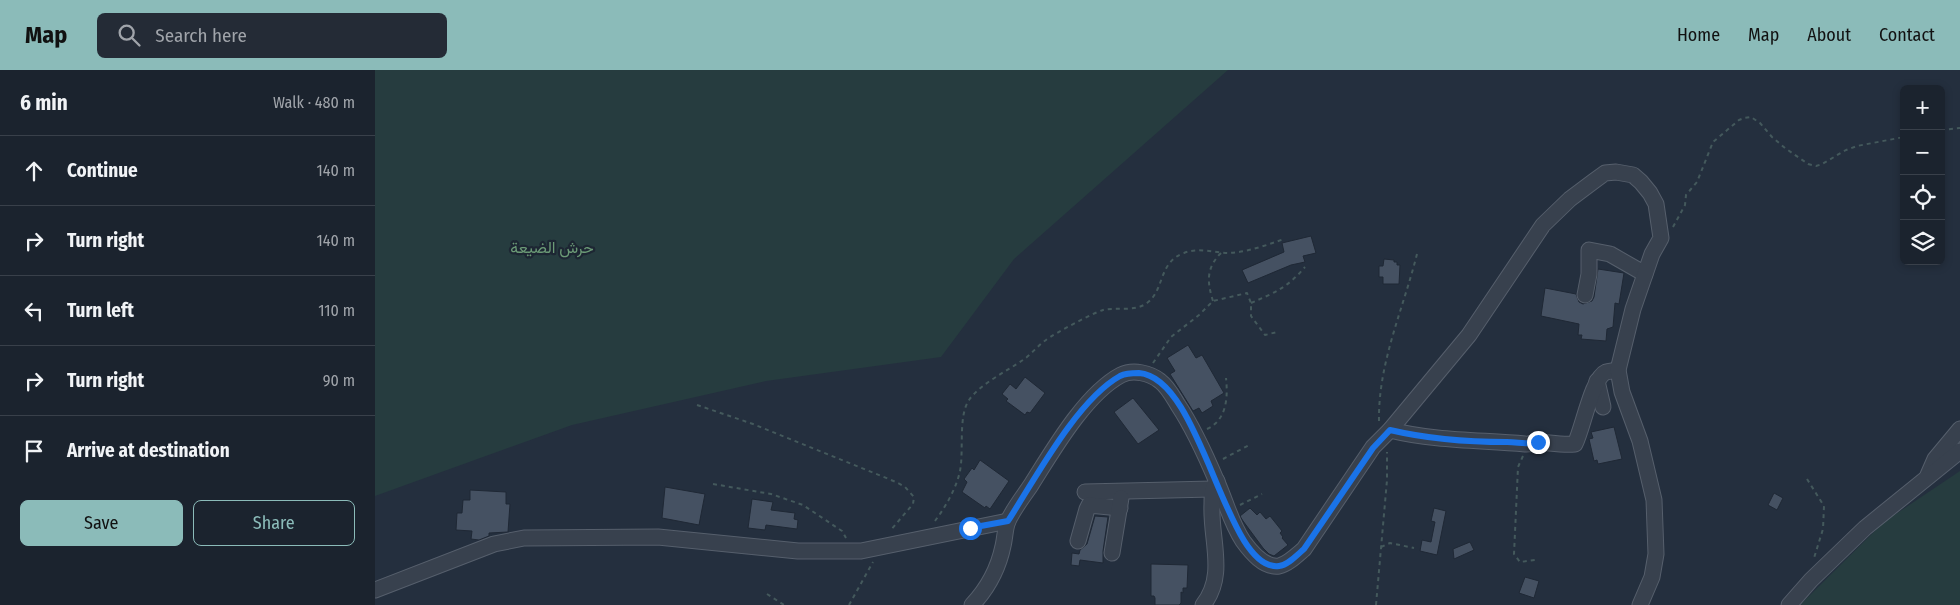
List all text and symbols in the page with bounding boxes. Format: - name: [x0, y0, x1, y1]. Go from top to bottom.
- search box: [97, 13, 447, 58]
- text: Map: [25, 21, 67, 49]
- icon: search: [115, 21, 143, 49]
- text: Search here: [155, 24, 247, 47]
- text: Home: [1677, 24, 1720, 46]
- text: Map: [1748, 24, 1779, 46]
- text: About: [1807, 24, 1851, 46]
- text: Contact: [1879, 24, 1935, 46]
- map controls: [1900, 85, 1945, 265]
- button: +: [1900, 85, 1945, 130]
- text: 6 min: [20, 90, 68, 116]
- text: Walk · 480 m: [273, 93, 355, 112]
- button: −: [1900, 130, 1945, 175]
- icon: ahead: [20, 157, 48, 185]
- text: Continue: [67, 159, 138, 182]
- text: 140 m: [317, 161, 355, 180]
- button: locate: [1900, 175, 1945, 220]
- button: layers: [1900, 220, 1945, 265]
- icon: right: [20, 227, 48, 255]
- text: Turn right: [67, 229, 144, 252]
- text: 140 m: [317, 231, 355, 250]
- park label: حرش الضيعة: [510, 238, 594, 258]
- icon: left: [20, 297, 48, 325]
- text: Turn left: [67, 299, 134, 322]
- text: 110 m: [318, 301, 355, 320]
- icon: right: [20, 367, 48, 395]
- text: Turn right: [67, 369, 144, 392]
- text: 90 m: [323, 371, 355, 390]
- route end: [1527, 431, 1550, 454]
- icon: arrive: [20, 437, 48, 465]
- text: Arrive at destination: [67, 439, 230, 462]
- button: Save: [20, 500, 183, 546]
- button: Share: [193, 500, 355, 546]
- route start: [959, 517, 982, 540]

